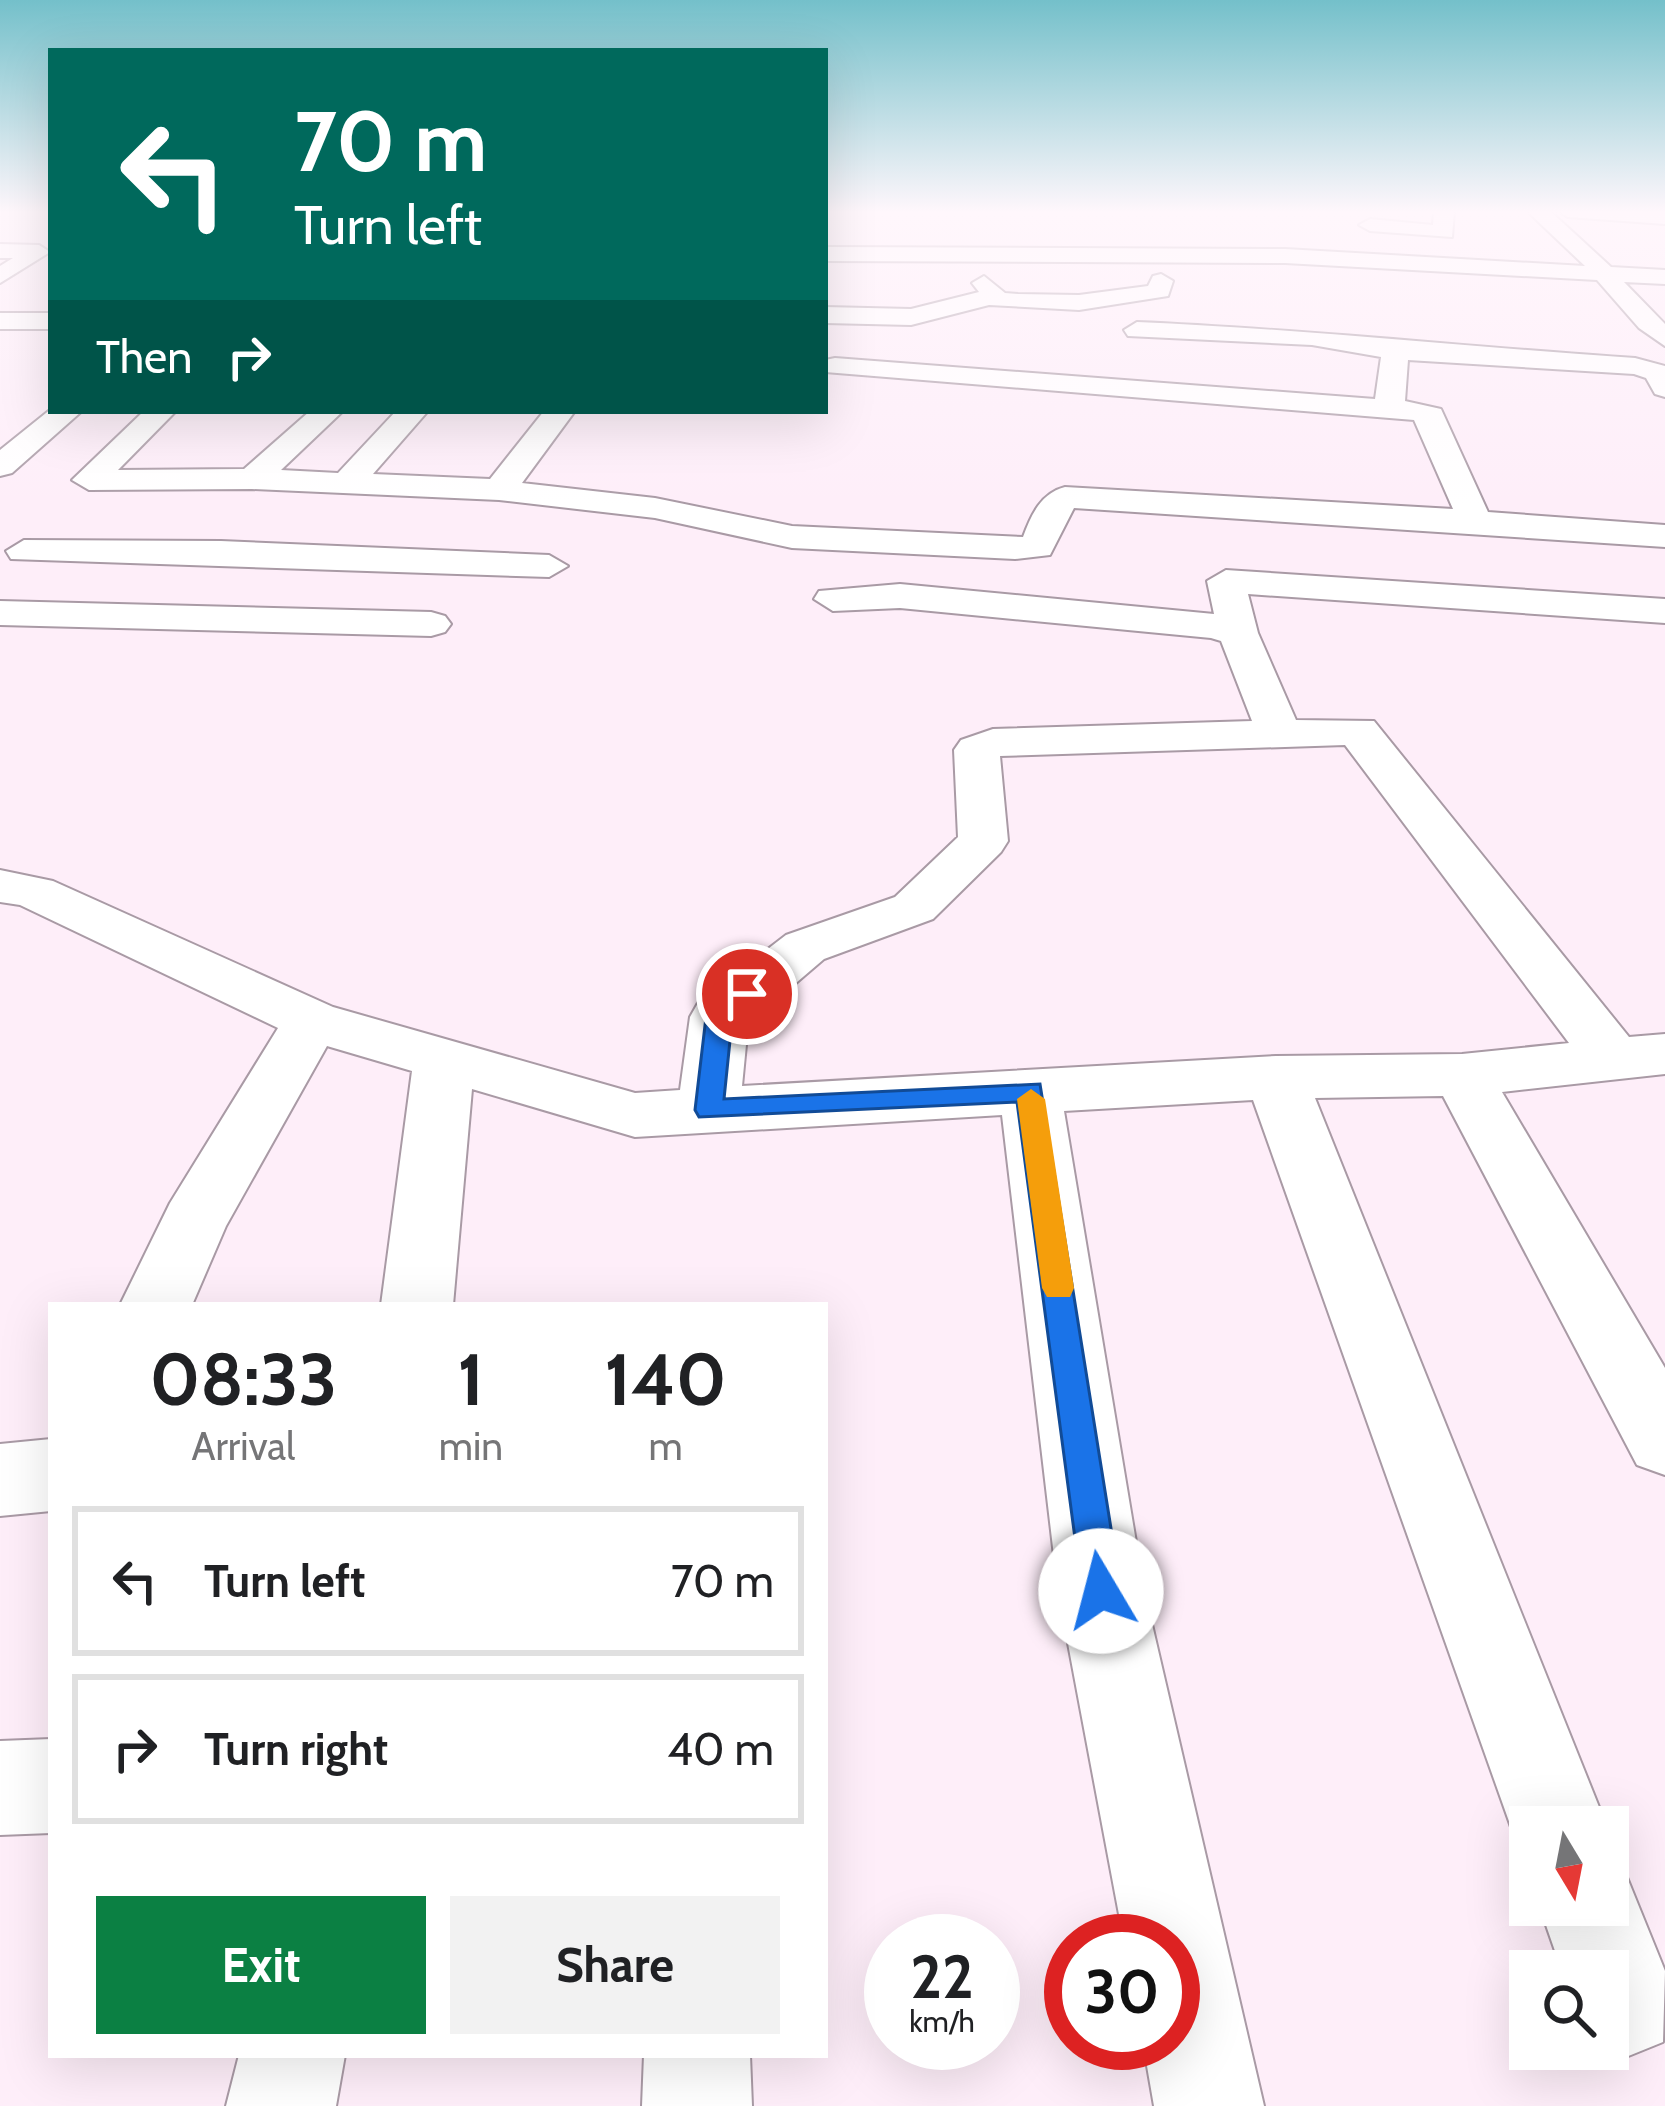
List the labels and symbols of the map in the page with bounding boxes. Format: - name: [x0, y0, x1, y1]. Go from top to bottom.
- pin: [696, 943, 798, 1045]
- position arrow: [1038, 1528, 1164, 1654]
- north arrow: [1509, 1806, 1629, 1926]
- speed limit sign: 30: [1044, 1914, 1200, 2070]

